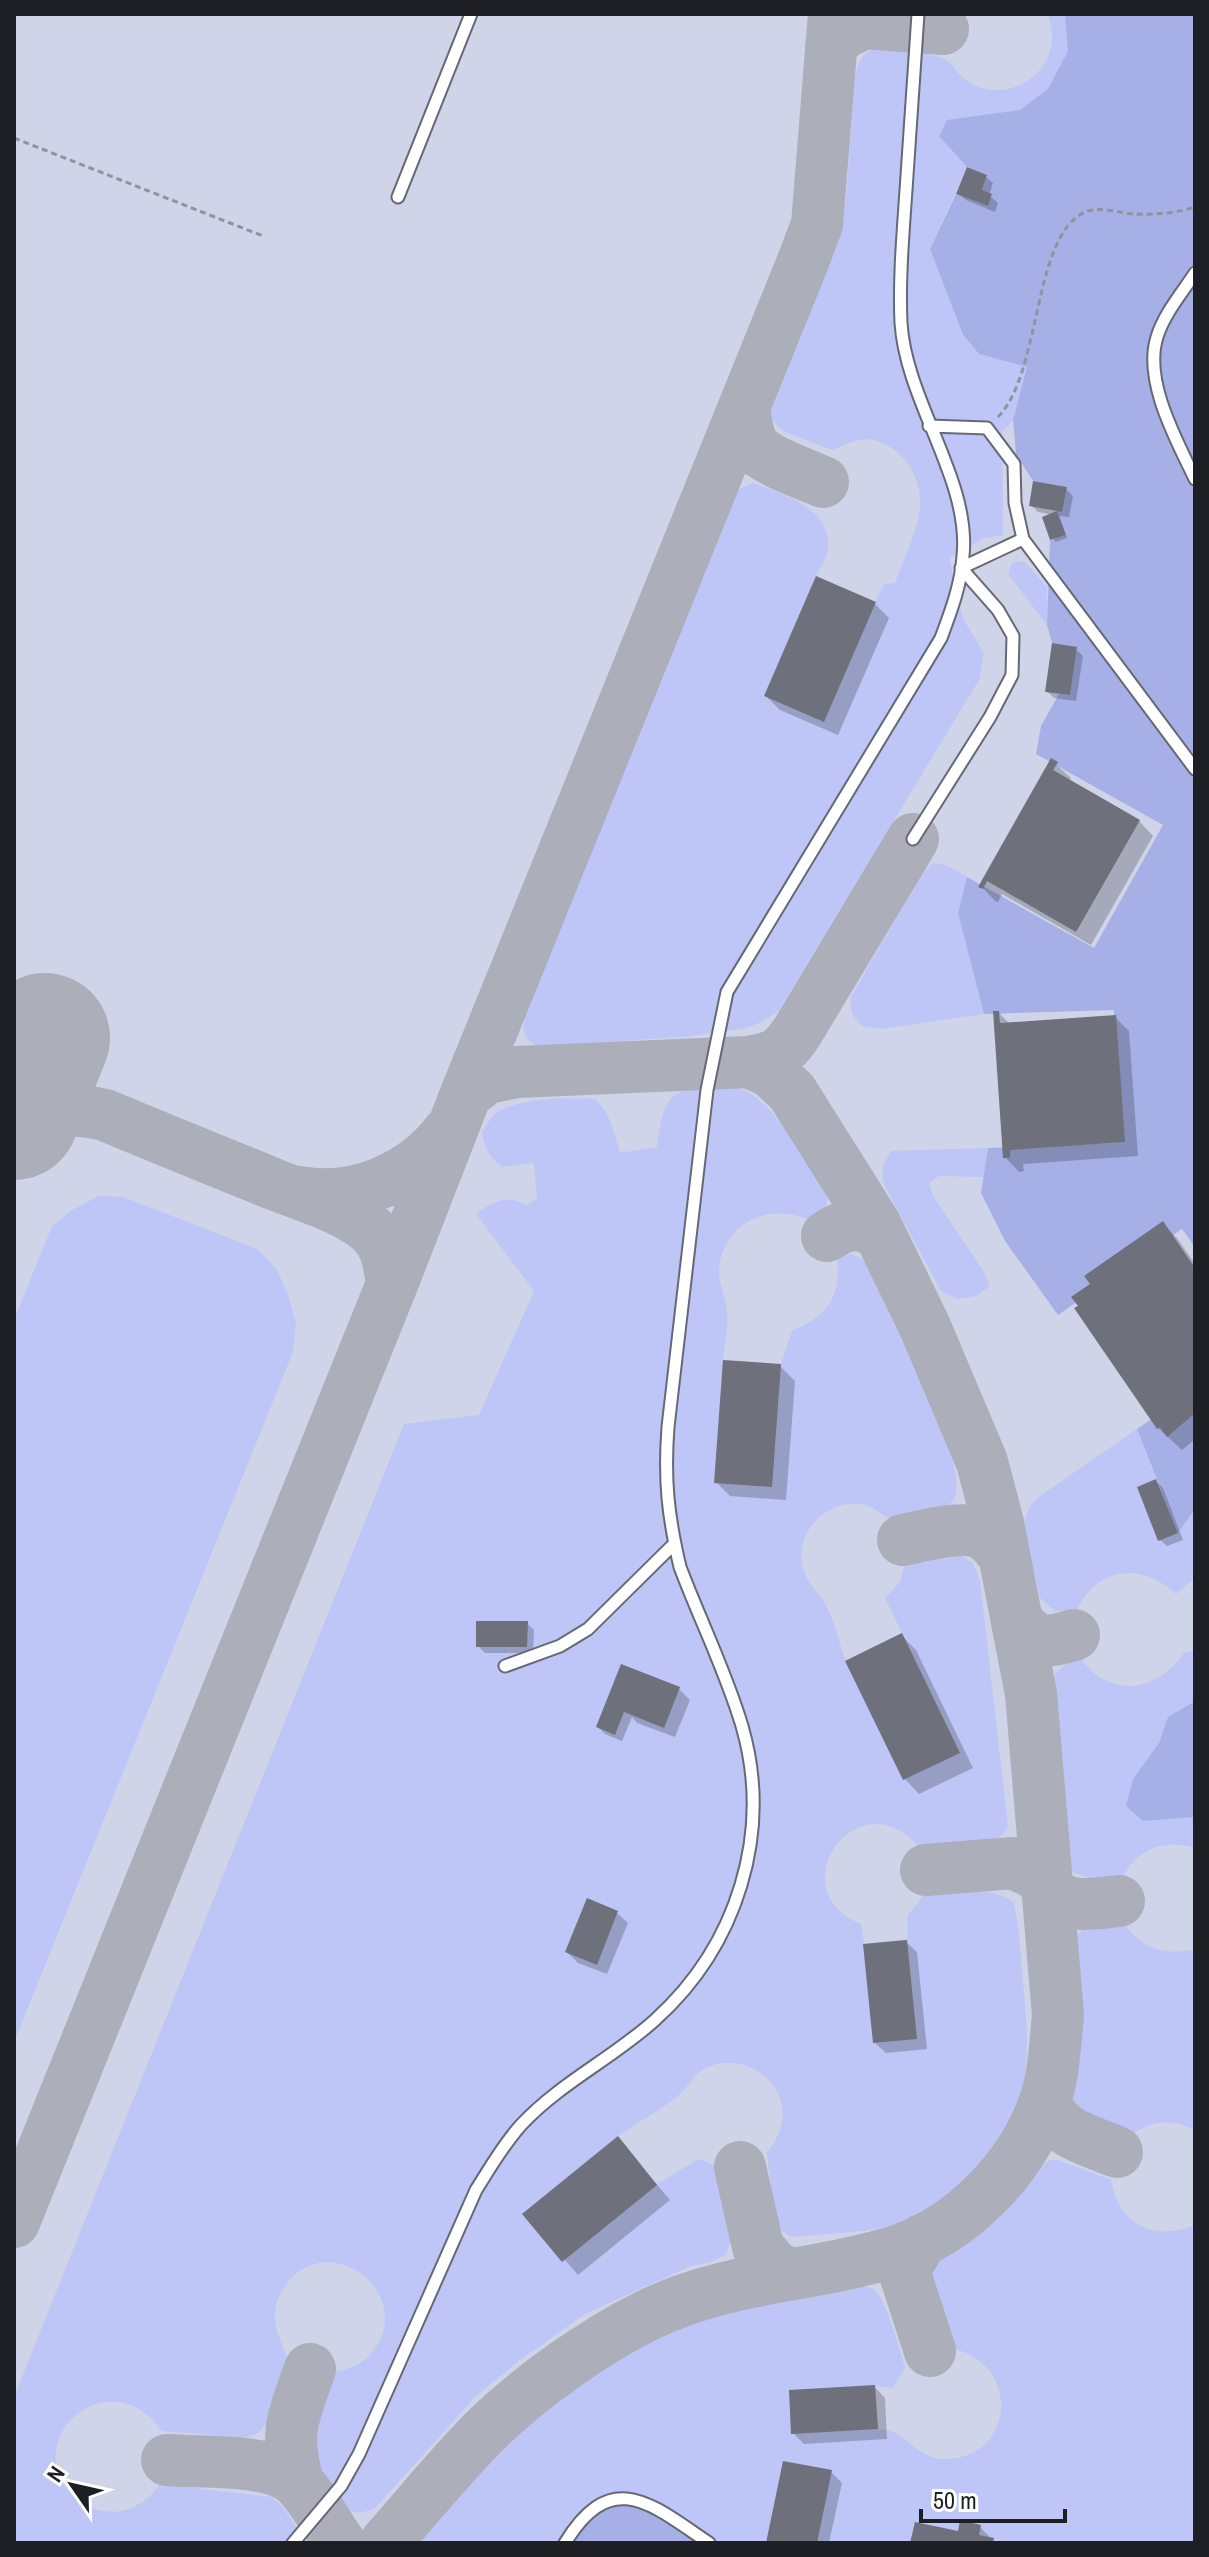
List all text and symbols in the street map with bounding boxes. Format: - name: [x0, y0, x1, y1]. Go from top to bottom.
- north arrow: [32, 2445, 112, 2525]
- text: N: [39, 2460, 71, 2488]
- scale bar: [921, 2473, 1065, 2523]
- text: 50 m: [933, 2484, 977, 2516]

